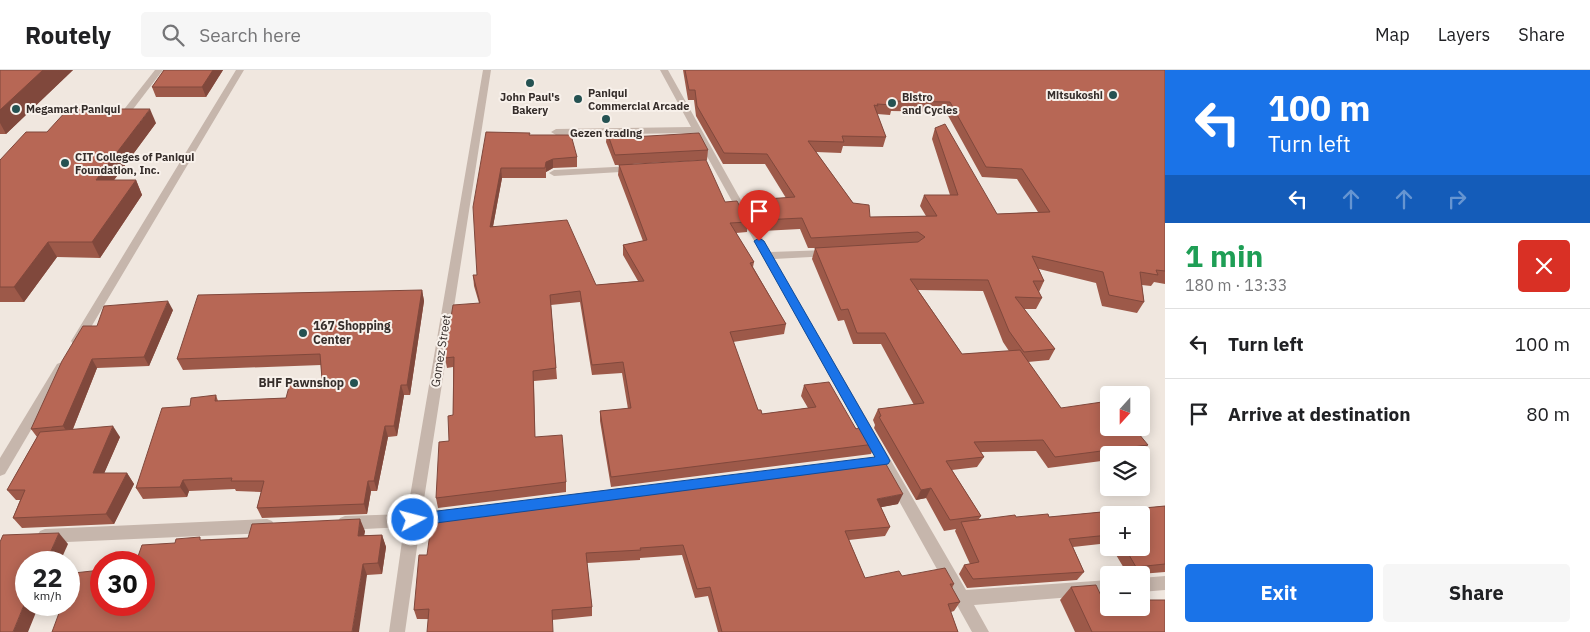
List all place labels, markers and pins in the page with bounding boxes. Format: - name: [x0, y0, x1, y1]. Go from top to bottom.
- marker: John Paul's Bakery: [524, 77, 536, 89]
- place label: Paniqui Commercial Arcade: [588, 86, 689, 113]
- place label: Mitsukoshi: [1047, 88, 1103, 102]
- marker: Mitsukoshi: [1107, 89, 1119, 101]
- place label: John Paul's Bakery: [500, 90, 560, 117]
- place label: Bistro and Cycles: [902, 90, 958, 117]
- marker: Paniqui Commercial Arcade: [572, 93, 584, 105]
- marker: Bistro and Cycles: [886, 97, 898, 109]
- place label: Megamart Paniqui: [26, 102, 120, 116]
- marker: Megamart Paniqui: [10, 103, 22, 115]
- marker: Gezen trading: [600, 113, 612, 125]
- place label: Gezen trading: [570, 126, 643, 140]
- place label: CIT Colleges of Paniqui Foundation, Inc.: [75, 150, 194, 177]
- marker: CIT Colleges of Paniqui Foundation, Inc.: [59, 157, 71, 169]
- pin: [738, 190, 780, 241]
- place label: 167 Shopping Center: [313, 318, 391, 347]
- marker: 167 Shopping Center: [297, 327, 309, 339]
- place label: BHF Pawnshop: [258, 375, 344, 390]
- marker: BHF Pawnshop: [348, 377, 360, 389]

